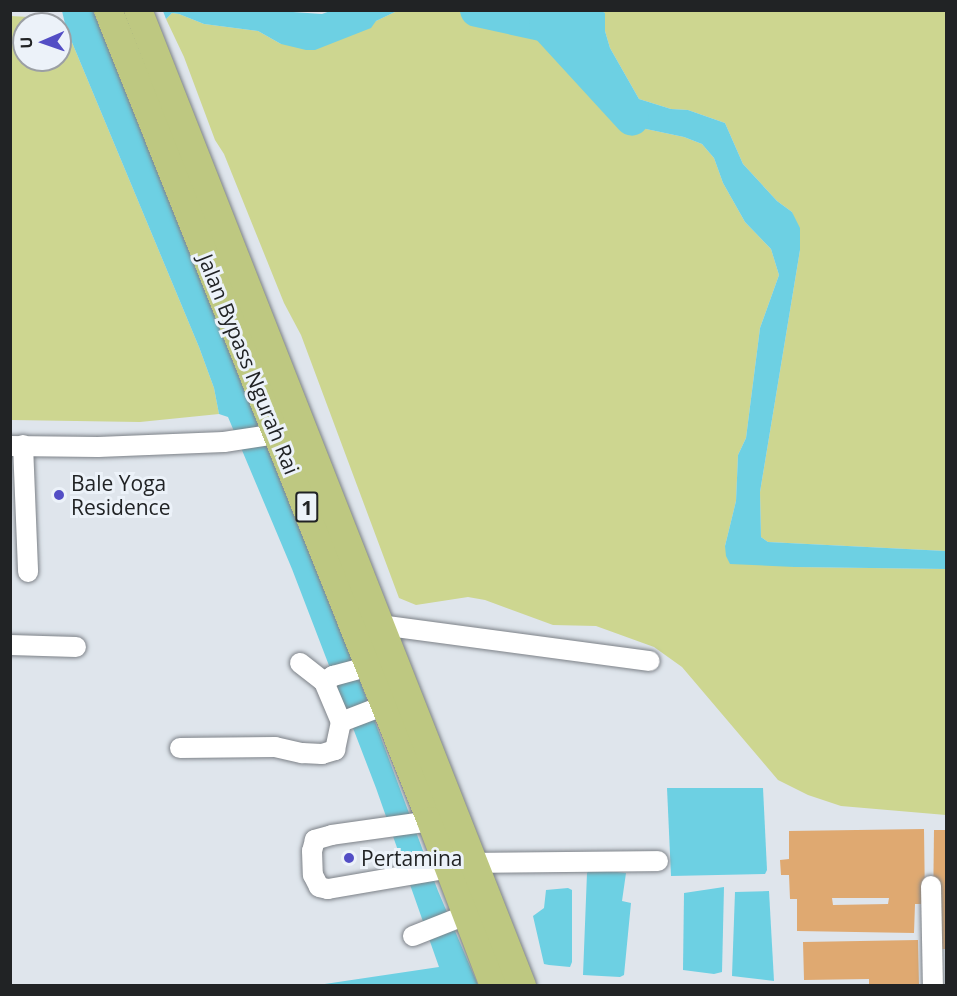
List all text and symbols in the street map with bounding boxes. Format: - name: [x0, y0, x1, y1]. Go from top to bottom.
- north arrow: [12, 12, 72, 72]
- text: U: [15, 36, 37, 49]
- street label: Jalan Bypass Ngurah Rai: [193, 250, 305, 478]
- place label: Bale Yoga Residence: [71, 470, 170, 520]
- marker: Bale Yoga Residence: [52, 488, 66, 502]
- road number: 1: [295, 490, 319, 524]
- place label: Pertamina: [361, 845, 462, 871]
- marker: Pertamina: [342, 851, 356, 865]

